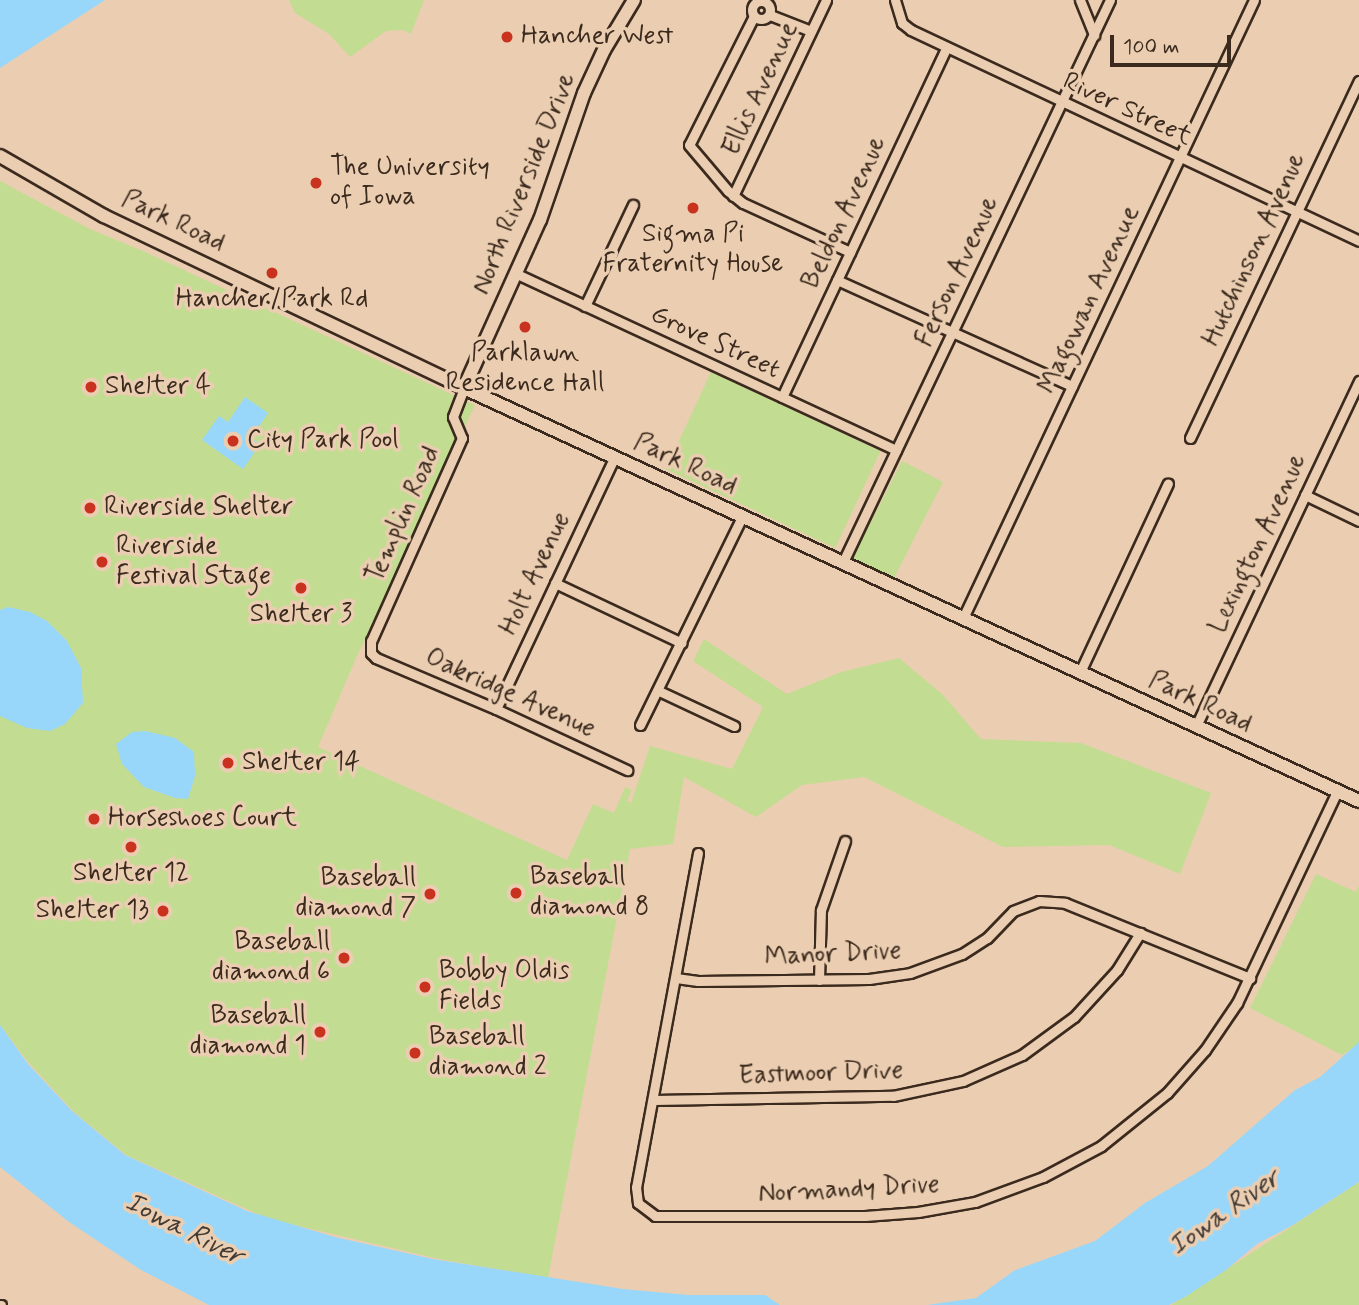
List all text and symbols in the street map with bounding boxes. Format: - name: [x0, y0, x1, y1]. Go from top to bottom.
- street label: Ellis Avenue: [718, 20, 804, 158]
- place label: Hancher West: [521, 21, 676, 53]
- scale bar: [1114, 21, 1235, 65]
- marker: Hancher West: [499, 29, 515, 45]
- text: 100 m: [1123, 33, 1179, 61]
- street label: River Street: [1057, 66, 1197, 154]
- street label: North Riverside Drive: [467, 70, 583, 298]
- street label: Beldon Avenue: [797, 133, 893, 293]
- street label: Hutchinson Avenue: [1196, 146, 1314, 354]
- place label: The University of Iowa: [330, 152, 489, 214]
- marker: The University of Iowa: [308, 175, 324, 191]
- street label: Park Road: [116, 184, 230, 260]
- street label: Ferson Avenue: [910, 193, 1006, 351]
- marker: Sigma Pi Fraternity House: [685, 200, 701, 216]
- street label: Magowan Avenue: [1034, 205, 1146, 395]
- place label: Sigma Pi Fraternity House: [601, 219, 785, 280]
- marker: Hancher/Park Rd: [264, 265, 280, 281]
- place label: Hancher/Park Rd: [176, 284, 368, 316]
- street label: Grove Street: [643, 299, 787, 387]
- marker: Parklawn Residence Hall: [517, 319, 533, 335]
- place label: Parklawn Residence Hall: [446, 338, 604, 400]
- place label: Shelter 4: [105, 371, 211, 403]
- marker: Shelter 4: [83, 379, 99, 395]
- place label: City Park Pool: [247, 425, 399, 457]
- street label: Park Road: [628, 427, 742, 503]
- marker: City Park Pool: [225, 433, 241, 449]
- street label: Templin Road: [360, 442, 448, 588]
- street label: Lexington Avenue: [1204, 451, 1314, 637]
- place label: Riverside Shelter: [104, 492, 296, 524]
- marker: Riverside Shelter: [82, 500, 98, 516]
- street label: Holt Avenue: [493, 506, 579, 642]
- place label: Riverside Festival Stage: [116, 531, 266, 592]
- marker: Riverside Festival Stage: [94, 554, 110, 570]
- marker: Shelter 3: [293, 580, 309, 596]
- place label: Shelter 3: [250, 599, 352, 631]
- street label: Oakridge Avenue: [419, 642, 601, 746]
- street label: Park Road: [1143, 665, 1257, 741]
- place label: Shelter 14: [242, 747, 360, 779]
- marker: Shelter 14: [220, 755, 236, 771]
- place label: Horseshoes Court: [108, 803, 294, 835]
- marker: Horseshoes Court: [86, 811, 102, 827]
- marker: Shelter 12: [123, 839, 139, 855]
- place label: Shelter 12: [73, 858, 189, 890]
- place label: Baseball diamond 8: [530, 862, 649, 924]
- place label: Baseball diamond 7: [296, 863, 416, 924]
- marker: Baseball diamond 8: [508, 885, 524, 901]
- marker: Baseball diamond 7: [422, 886, 438, 902]
- place label: Shelter 13: [36, 895, 149, 927]
- marker: Shelter 13: [155, 903, 171, 919]
- place label: Baseball diamond 6: [212, 927, 330, 988]
- street label: Manor Drive: [764, 936, 902, 974]
- marker: Baseball diamond 6: [336, 950, 352, 966]
- place label: Bobby Oldis Fields: [439, 956, 568, 1018]
- marker: Bobby Oldis Fields: [417, 979, 433, 995]
- place label: Baseball diamond 1: [190, 1001, 306, 1062]
- place label: Baseball diamond 2: [429, 1022, 546, 1084]
- marker: Baseball diamond 1: [312, 1024, 328, 1040]
- marker: Baseball diamond 2: [407, 1045, 423, 1061]
- street label: Eastmoor Drive: [739, 1056, 903, 1092]
- water label: Iowa River: [1161, 1161, 1289, 1265]
- street label: Normandy Drive: [758, 1170, 940, 1210]
- water label: Iowa River: [118, 1185, 250, 1275]

